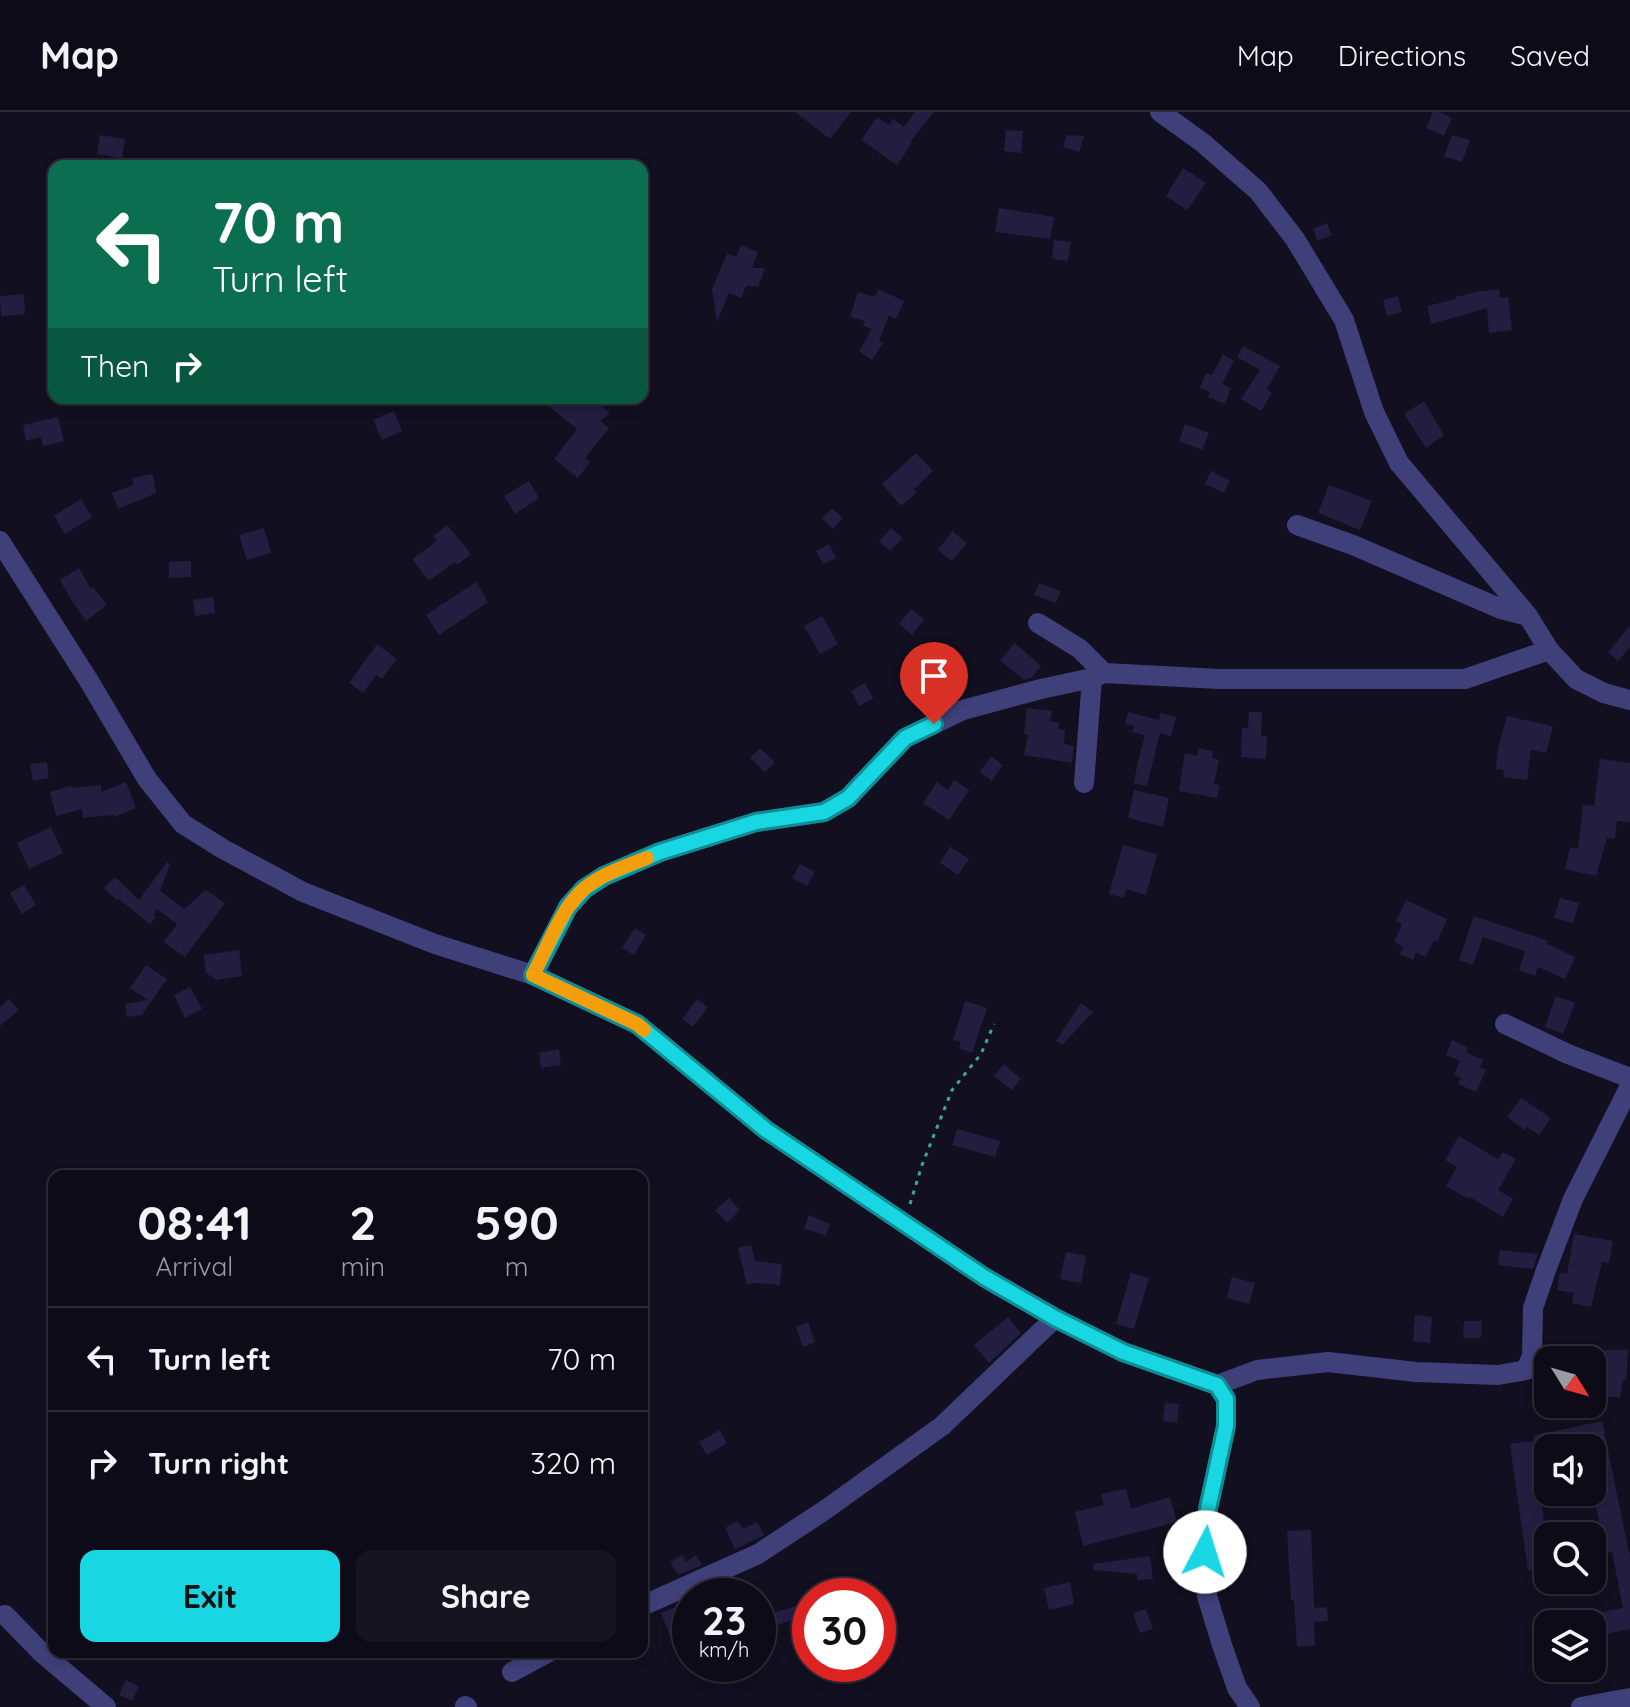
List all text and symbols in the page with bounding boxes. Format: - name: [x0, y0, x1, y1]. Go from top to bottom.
- text: Map: [40, 31, 119, 79]
- text: Map: [1237, 38, 1294, 73]
- text: Directions: [1338, 38, 1466, 73]
- text: Saved: [1510, 38, 1590, 73]
- text: 70 m: [212, 187, 344, 257]
- icon: left: [80, 192, 184, 296]
- text: Turn left: [212, 256, 348, 301]
- icon: right: [165, 344, 209, 388]
- text: Then: [80, 347, 149, 385]
- pin: [900, 642, 968, 724]
- icon: arrive: [912, 654, 956, 698]
- text: 08:41: [137, 1192, 252, 1252]
- text: 2: [349, 1192, 377, 1252]
- text: 590: [474, 1192, 559, 1252]
- text: Arrival: [155, 1250, 233, 1283]
- text: min: [341, 1250, 385, 1283]
- text: m: [505, 1250, 528, 1283]
- icon: left: [80, 1337, 124, 1381]
- text: Turn left: [148, 1340, 271, 1378]
- text: 70 m: [547, 1340, 616, 1378]
- north arrow: [1534, 1346, 1606, 1418]
- map controls: [1534, 1346, 1606, 1682]
- button: sound: [1534, 1434, 1606, 1506]
- icon: right: [80, 1441, 124, 1485]
- text: Turn right: [148, 1444, 289, 1482]
- text: 320 m: [530, 1444, 616, 1482]
- position arrow: [1163, 1510, 1247, 1594]
- button: search: [1534, 1522, 1606, 1594]
- button: Exit: [80, 1550, 340, 1642]
- button: Share: [356, 1550, 616, 1642]
- speed limit sign: 30: [792, 1578, 896, 1682]
- text: 23: [702, 1595, 746, 1645]
- button: layers: [1534, 1610, 1606, 1682]
- text: km/h: [699, 1637, 749, 1662]

